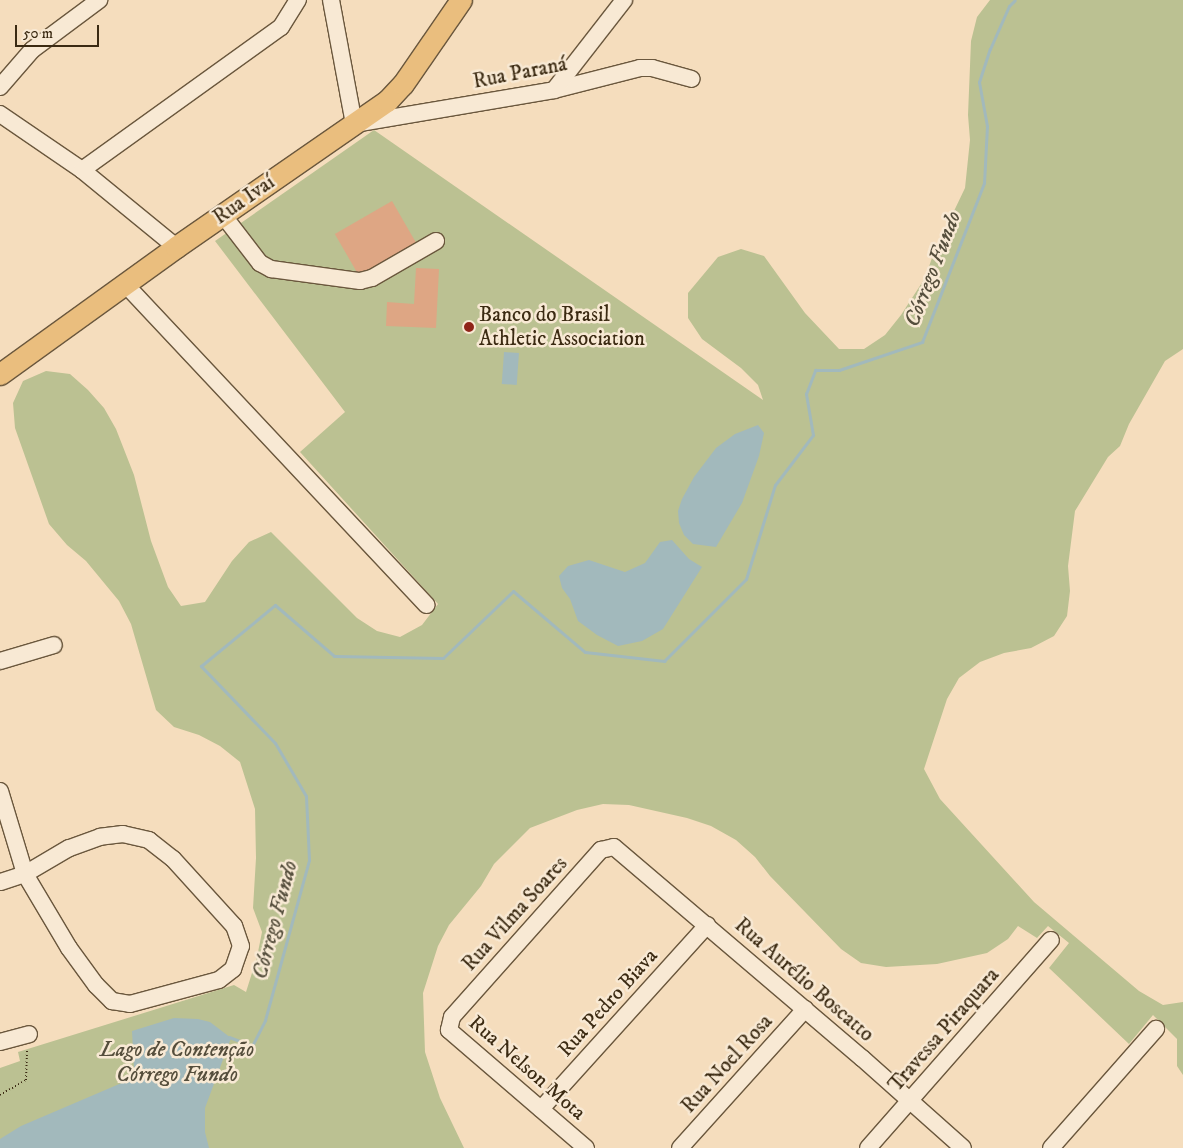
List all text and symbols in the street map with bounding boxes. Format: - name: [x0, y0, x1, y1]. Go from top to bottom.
- scale bar: [18, 15, 101, 47]
- text: 50 m: [23, 24, 53, 43]
- street label: Rua Paraná: [471, 52, 569, 94]
- street label: Rua Ivaí: [208, 170, 280, 230]
- water label: Córrego Fundo: [899, 207, 967, 331]
- place label: Banco do Brasil Athletic Association: [479, 302, 645, 352]
- marker: Banco do Brasil Athletic Association: [463, 321, 475, 333]
- street label: Rua Vilma Soares: [457, 852, 573, 976]
- water label: Córrego Fundo: [246, 858, 304, 982]
- street label: Rua Aurélio Boscatto: [729, 913, 879, 1047]
- street label: Rua Pedro Biava: [553, 944, 663, 1062]
- street label: Travessa Piraquara: [883, 963, 1005, 1097]
- street label: Rua Noel Rosa: [676, 1009, 778, 1119]
- street label: Rua Nelson Mota: [463, 1010, 591, 1126]
- water label: Lago de Contenção Córrego Fundo: [100, 1036, 254, 1088]

